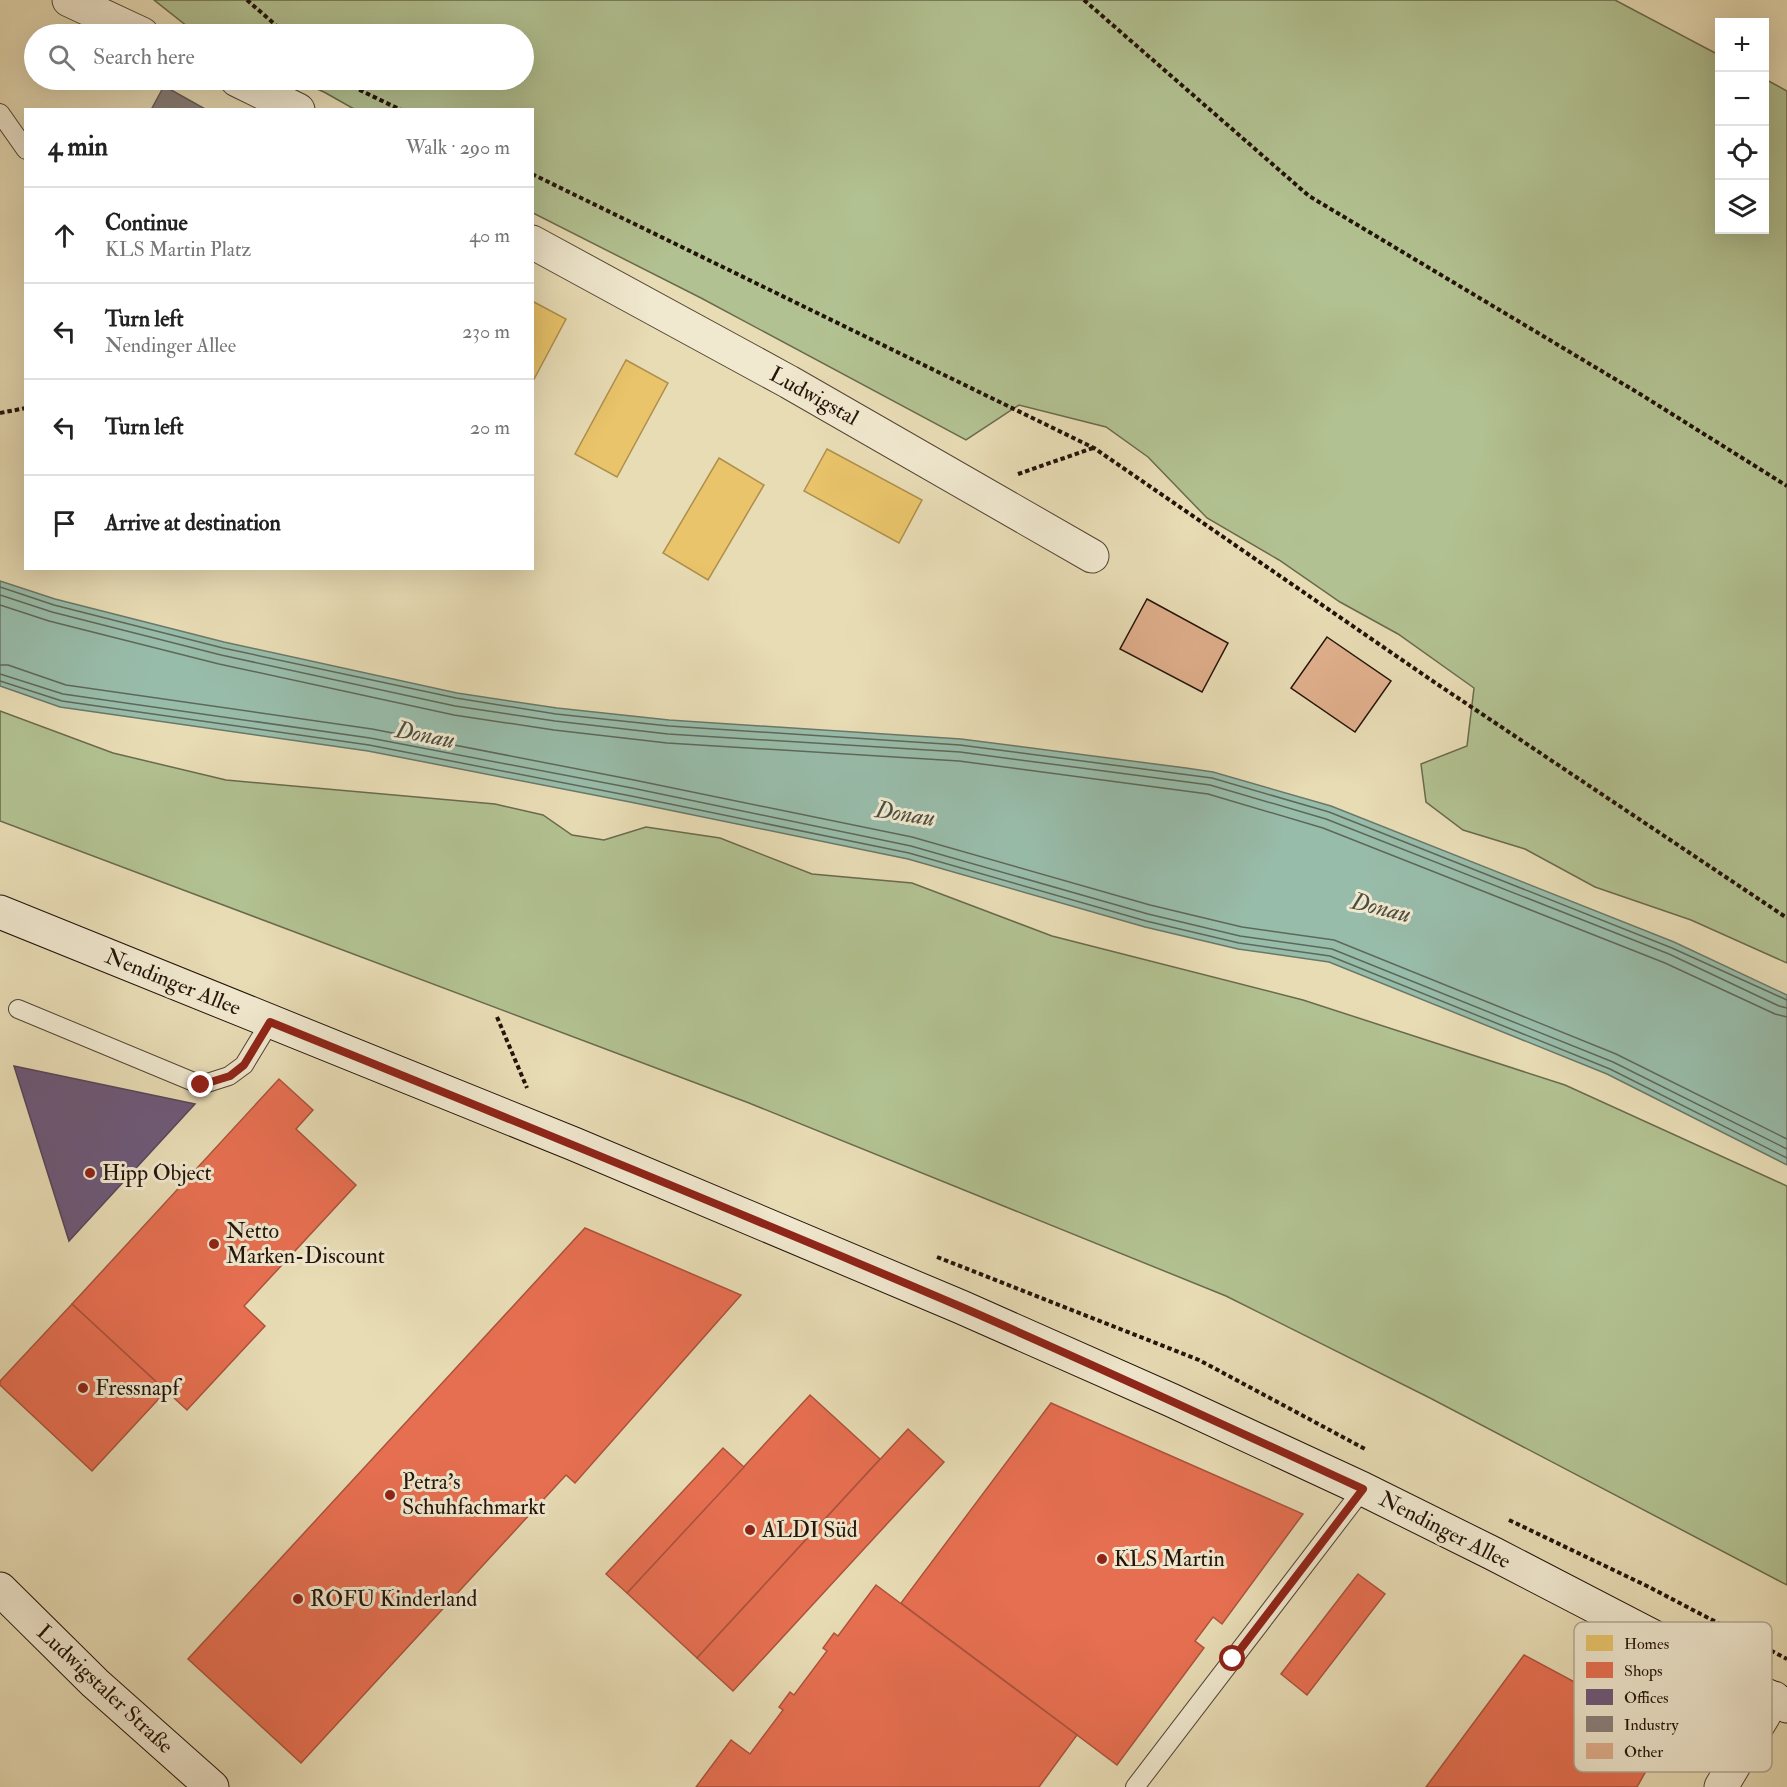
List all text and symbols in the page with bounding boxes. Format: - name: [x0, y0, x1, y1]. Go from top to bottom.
- map controls: [1715, 18, 1769, 234]
- button: +: [1715, 18, 1769, 72]
- search box: [24, 24, 534, 90]
- icon: search: [45, 41, 78, 74]
- text: Search here: [93, 43, 195, 71]
- button: −: [1715, 72, 1769, 126]
- button: locate: [1715, 126, 1769, 180]
- text: 4 min: [48, 131, 108, 163]
- text: Walk · 290 m: [406, 135, 510, 160]
- button: layers: [1715, 180, 1769, 234]
- text: Continue: [105, 209, 188, 237]
- icon: ahead: [48, 219, 81, 252]
- text: 40 m: [469, 223, 510, 248]
- text: KLS Martin Platz: [105, 237, 251, 262]
- text: Turn left: [105, 305, 184, 333]
- icon: left: [48, 315, 81, 348]
- text: 230 m: [462, 319, 510, 344]
- text: Nendinger Allee: [105, 333, 236, 358]
- street label: Ludwigstal: [764, 360, 864, 432]
- icon: left: [48, 411, 81, 444]
- text: Turn left: [105, 413, 184, 441]
- text: 20 m: [470, 415, 510, 440]
- icon: arrive: [48, 507, 81, 540]
- text: Arrive at destination: [105, 509, 281, 537]
- water label: Donau: [392, 714, 457, 756]
- water label: Donau: [872, 794, 937, 834]
- water label: Donau: [1347, 885, 1414, 930]
- street label: Nendinger Allee: [101, 942, 245, 1022]
- route end: [187, 1071, 213, 1097]
- place label: Hipp Object: [102, 1159, 212, 1188]
- marker: Hipp Object: [83, 1166, 97, 1180]
- place label: Netto Marken-Discount: [226, 1217, 385, 1270]
- marker: Netto Marken-Discount: [207, 1237, 221, 1251]
- place label: Fressnapf: [95, 1374, 182, 1403]
- marker: Fressnapf: [76, 1381, 90, 1395]
- place label: Petra's Schuhfachmarkt: [402, 1468, 546, 1521]
- street label: Nendinger Allee: [1374, 1485, 1516, 1575]
- marker: Petra's Schuhfachmarkt: [383, 1488, 397, 1502]
- place label: ALDI Süd: [761, 1516, 858, 1544]
- marker: ALDI Süd: [743, 1523, 757, 1537]
- place label: KLS Martin: [1114, 1545, 1225, 1573]
- marker: KLS Martin: [1095, 1552, 1109, 1566]
- place label: ROFU Kinderland: [310, 1585, 477, 1613]
- marker: ROFU Kinderland: [291, 1592, 305, 1606]
- street label: Ludwigstaler Straße: [31, 1618, 179, 1760]
- legend: [1574, 1622, 1772, 1772]
- text: Homes: [1624, 1634, 1669, 1654]
- route start: [1219, 1645, 1245, 1671]
- text: Shops: [1624, 1661, 1663, 1682]
- text: Offices: [1624, 1688, 1669, 1708]
- text: Industry: [1624, 1715, 1679, 1735]
- text: Other: [1624, 1742, 1663, 1762]

